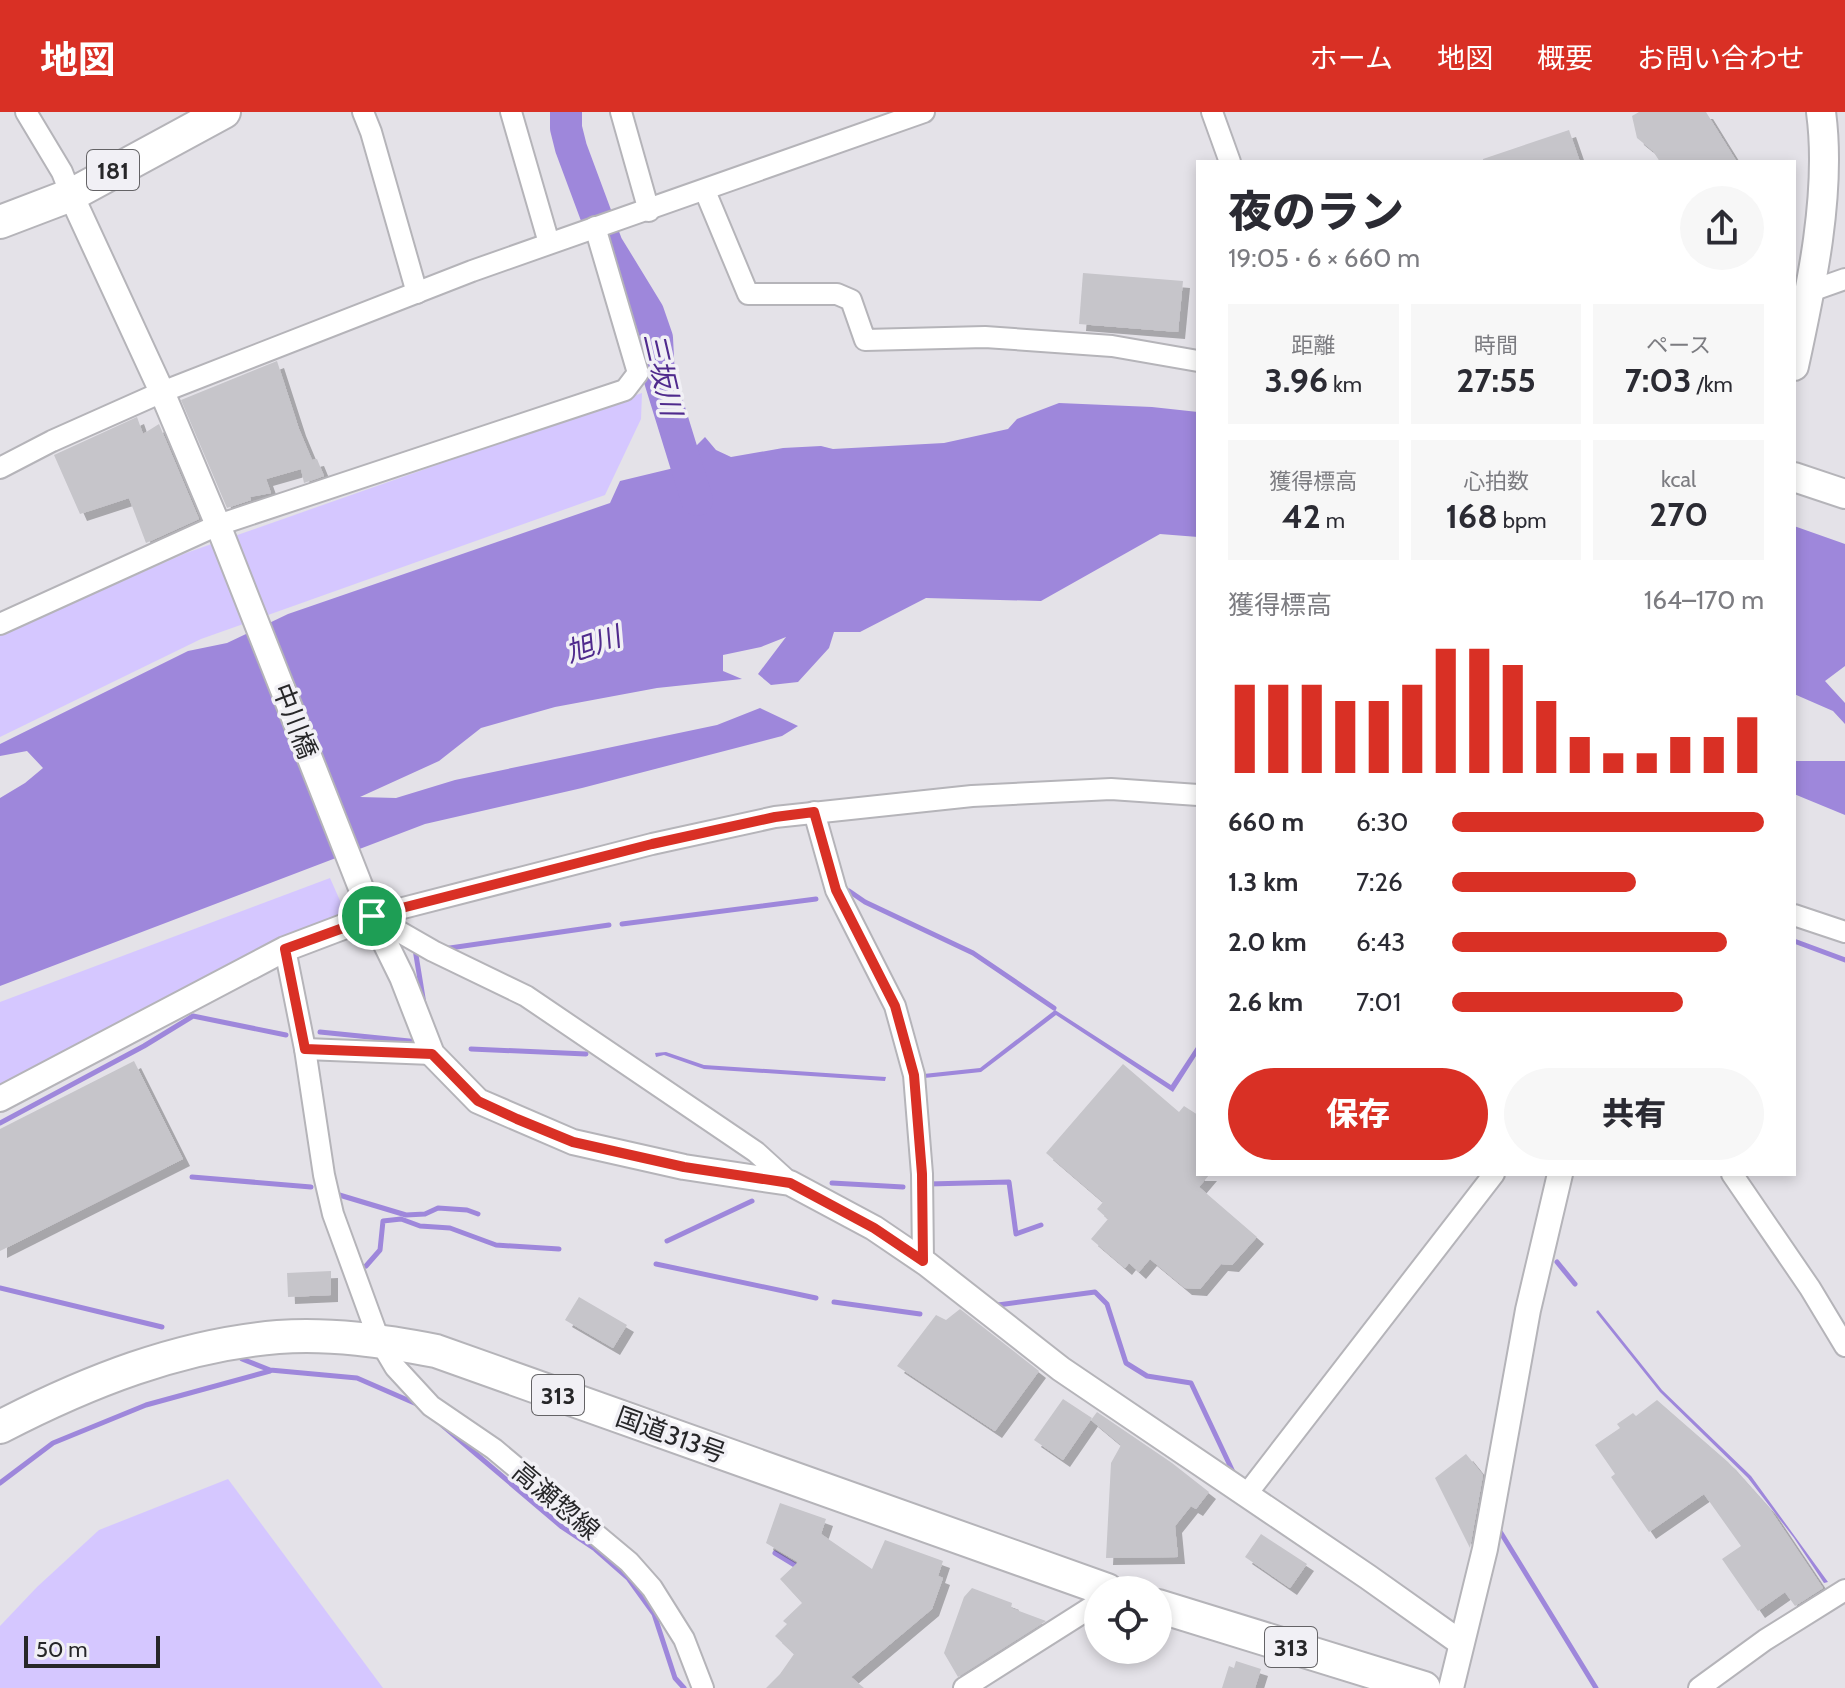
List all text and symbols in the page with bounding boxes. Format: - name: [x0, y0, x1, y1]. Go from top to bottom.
- text: 地図: [40, 36, 116, 83]
- text: ホーム: [1310, 41, 1393, 75]
- text: 地図: [1437, 41, 1493, 75]
- text: 概要: [1537, 41, 1593, 75]
- text: お問い合わせ: [1637, 41, 1805, 75]
- road number: 181: [87, 150, 139, 190]
- text: 夜のラン: [1228, 185, 1404, 238]
- button: share: [1680, 186, 1764, 270]
- text: 19:05 · 6 × 660 m: [1228, 242, 1420, 274]
- water label: 三坂川: [637, 329, 690, 422]
- text: 距離: [1291, 332, 1335, 359]
- text: 時間: [1474, 332, 1518, 359]
- text: ペース: [1646, 332, 1711, 359]
- text: 3.96: [1264, 359, 1328, 401]
- text: 27:55: [1456, 359, 1536, 401]
- text: 7:03: [1624, 359, 1692, 401]
- text: km: [1328, 371, 1362, 398]
- text: /km: [1692, 371, 1733, 398]
- text: kcal: [1661, 466, 1696, 493]
- text: 獲得標高: [1269, 468, 1357, 495]
- text: 心拍数: [1463, 468, 1529, 495]
- text: 270: [1649, 493, 1708, 535]
- text: 42: [1282, 495, 1321, 537]
- text: 168: [1446, 495, 1498, 537]
- text: m: [1321, 507, 1345, 534]
- text: bpm: [1498, 507, 1546, 534]
- text: 164–170 m: [1644, 584, 1764, 616]
- text: 獲得標高: [1228, 589, 1332, 621]
- water label: 旭川: [561, 618, 628, 669]
- street label: 中川橋: [266, 679, 324, 763]
- text: 660 m: [1228, 806, 1304, 838]
- text: 6:30: [1356, 806, 1408, 838]
- text: 1.3 km: [1228, 866, 1298, 898]
- text: 7:26: [1356, 866, 1403, 898]
- pin: [338, 882, 406, 950]
- icon: arrive: [350, 894, 394, 938]
- text: 2.0 km: [1228, 926, 1307, 958]
- text: 6:43: [1356, 926, 1405, 958]
- text: 2.6 km: [1228, 986, 1303, 1018]
- text: 7:01: [1356, 986, 1401, 1018]
- button: 保存: [1228, 1068, 1488, 1160]
- button: 共有: [1504, 1068, 1764, 1160]
- road number: 313: [532, 1375, 584, 1415]
- street label: 国道313号: [612, 1400, 730, 1470]
- street label: 高瀬惣線: [506, 1455, 606, 1547]
- map controls: [1084, 1576, 1172, 1664]
- button: locate: [1084, 1576, 1172, 1664]
- road number: 313: [1265, 1627, 1317, 1667]
- scale bar: [24, 1632, 160, 1668]
- text: 50 m: [36, 1636, 88, 1663]

